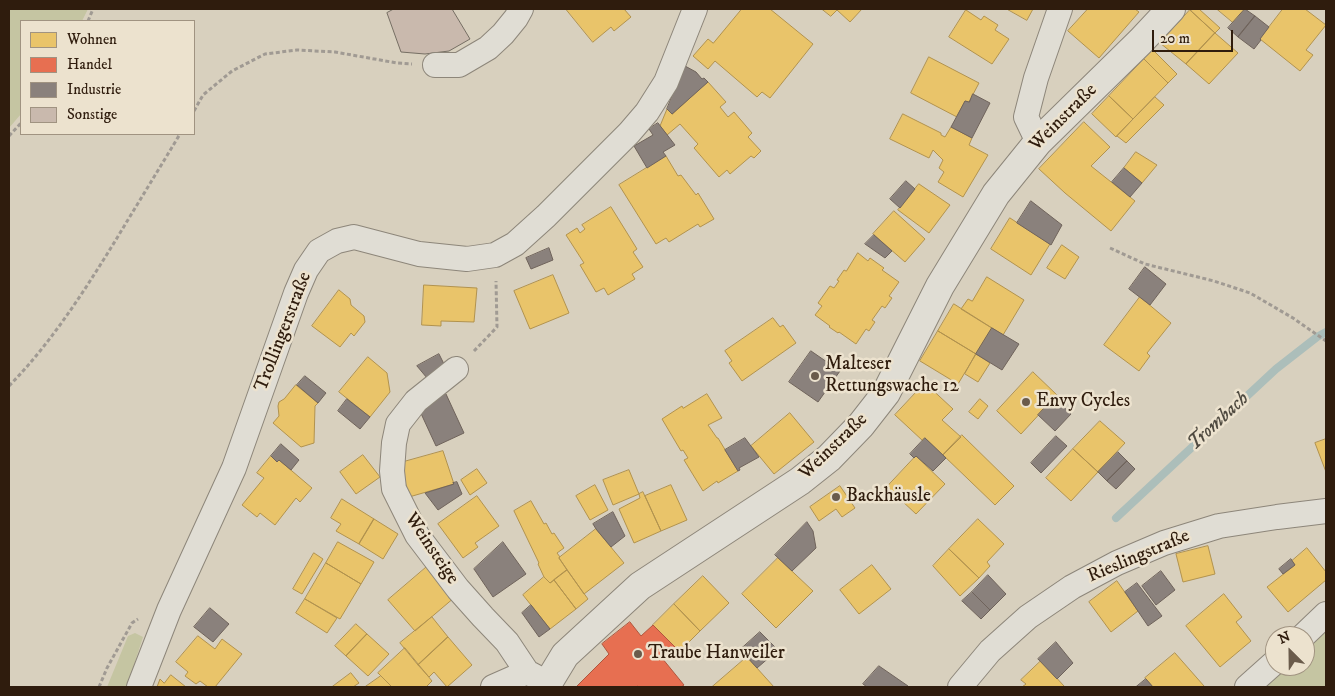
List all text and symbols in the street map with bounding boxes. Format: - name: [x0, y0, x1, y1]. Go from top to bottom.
- legend: [20, 20, 195, 135]
- scale bar: [1155, 20, 1236, 52]
- text: 20 m: [1160, 29, 1190, 48]
- text: Wohnen: [67, 30, 117, 49]
- text: Handel: [67, 55, 112, 74]
- street label: Weinstraße: [1025, 79, 1103, 157]
- text: Industrie: [67, 80, 121, 99]
- text: Sonstige: [67, 105, 117, 124]
- street label: Trollingerstraße: [251, 269, 317, 395]
- place label: Malteser Rettungswache 12: [825, 354, 959, 398]
- marker: Malteser Rettungswache 12: [809, 370, 821, 382]
- water label: Trombach: [1183, 388, 1255, 456]
- place label: Envy Cycles: [1036, 391, 1130, 413]
- marker: Envy Cycles: [1020, 396, 1032, 408]
- street label: Weinstraße: [795, 409, 873, 485]
- place label: Backhäusle: [846, 486, 931, 508]
- marker: Backhäusle: [830, 491, 842, 503]
- street label: Weinsteige: [399, 509, 463, 589]
- street label: Rieslingstraße: [1085, 525, 1193, 589]
- north arrow: [1265, 626, 1315, 676]
- text: N: [1276, 628, 1293, 649]
- place label: Traube Hanweiler: [648, 643, 785, 665]
- marker: Traube Hanweiler: [632, 648, 644, 660]

